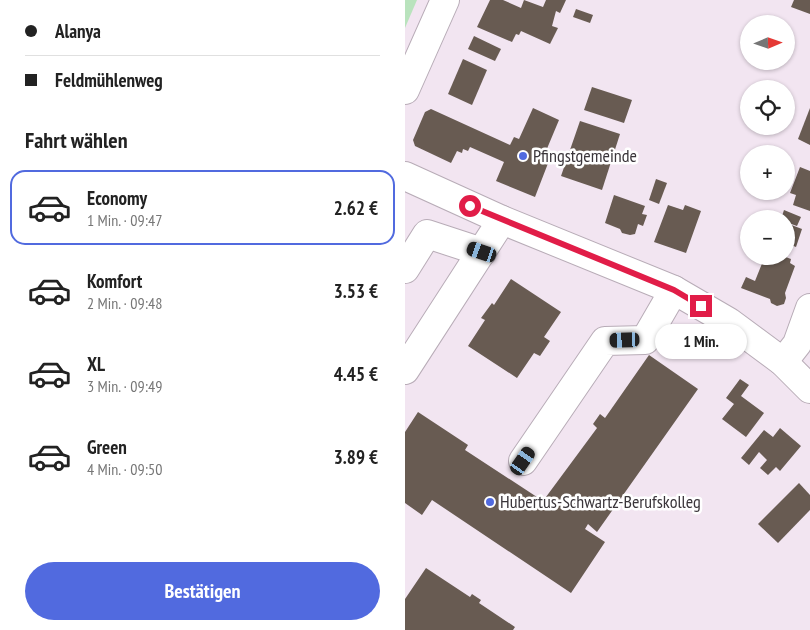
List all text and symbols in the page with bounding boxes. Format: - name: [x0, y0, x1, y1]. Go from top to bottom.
- north arrow: [740, 15, 795, 70]
- map controls: [740, 15, 795, 265]
- text: Alanya: [55, 19, 101, 43]
- text: Feldmühlenweg: [55, 68, 163, 92]
- button: locate: [740, 80, 795, 135]
- text: Fahrt wählen: [25, 126, 128, 154]
- place label: Pfingstgemeinde: [533, 144, 637, 167]
- button: +: [740, 145, 795, 200]
- marker: Pfingstgemeinde: [517, 150, 529, 162]
- icon: car: [27, 185, 72, 230]
- text: Economy: [87, 186, 147, 210]
- route start: [459, 195, 481, 217]
- text: 2.62 €: [334, 196, 378, 220]
- text: 1 Min. · 09:47: [87, 210, 162, 230]
- button: −: [740, 210, 795, 265]
- car: [465, 240, 498, 264]
- icon: car: [27, 268, 72, 313]
- text: Komfort: [87, 269, 142, 293]
- text: 3.53 €: [334, 279, 378, 303]
- text: 2 Min. · 09:48: [87, 293, 162, 313]
- route end: [690, 295, 712, 317]
- callout: 1 Min.: [655, 324, 747, 358]
- text: 1 Min.: [683, 331, 719, 351]
- car: [609, 332, 640, 348]
- icon: car: [27, 351, 72, 396]
- text: XL: [87, 352, 105, 376]
- text: 4.45 €: [334, 362, 378, 386]
- text: 3 Min. · 09:49: [87, 376, 162, 396]
- icon: car: [27, 434, 72, 479]
- text: Green: [87, 435, 127, 459]
- car: [508, 444, 537, 478]
- text: 3.89 €: [334, 445, 378, 469]
- text: 4 Min. · 09:50: [87, 459, 162, 479]
- place label: Hubertus-Schwartz-Berufskolleg: [500, 490, 701, 513]
- marker: Hubertus-Schwartz-Berufskolleg: [484, 496, 496, 508]
- button: Bestätigen: [25, 562, 380, 620]

